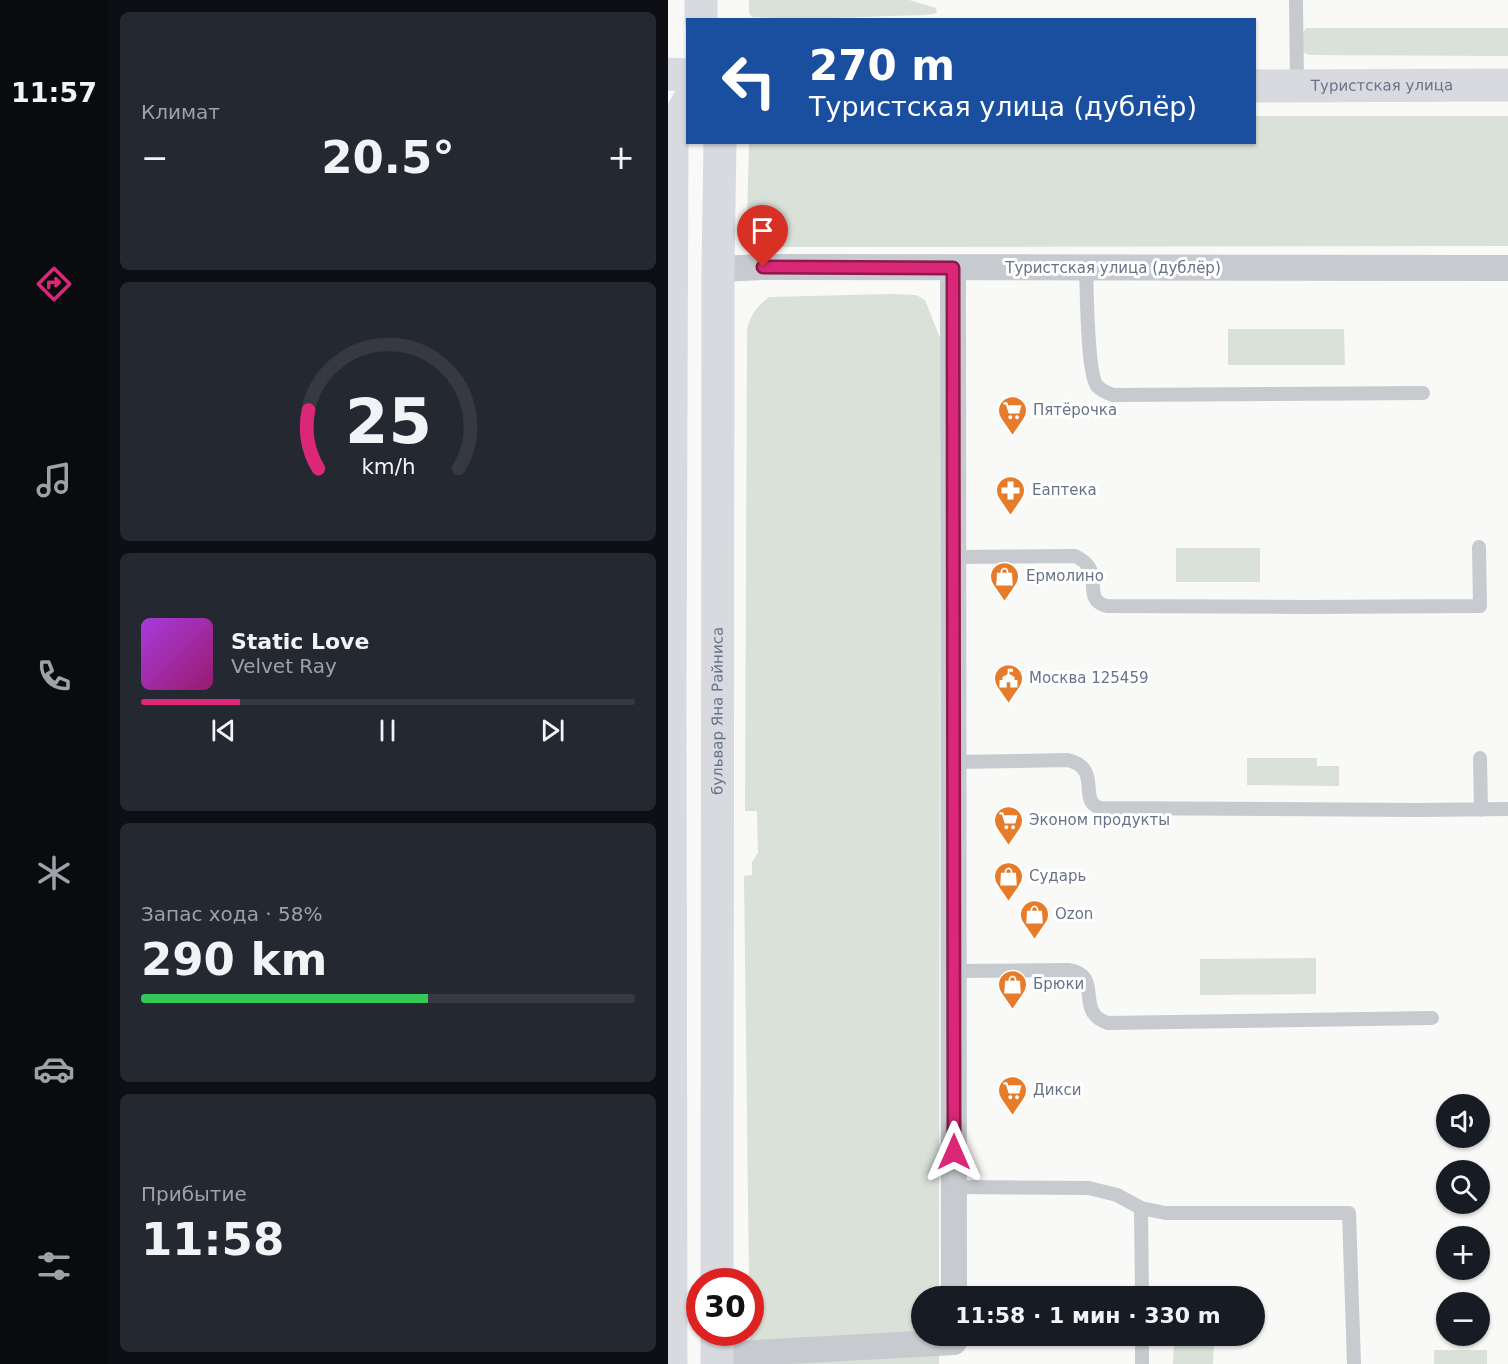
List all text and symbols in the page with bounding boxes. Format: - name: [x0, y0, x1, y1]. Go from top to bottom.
- text: 270 m: [809, 41, 955, 90]
- icon: left: [710, 42, 788, 120]
- street label: Туристская улица: [1310, 76, 1453, 95]
- text: 11:57: [11, 77, 97, 108]
- text: Туристская улица (дублёр): [809, 91, 1197, 122]
- text: Климат: [141, 100, 220, 124]
- text: 20.5°: [321, 131, 455, 184]
- text: −: [141, 138, 169, 177]
- text: +: [607, 138, 635, 177]
- pin: [737, 205, 788, 267]
- icon: arrive: [746, 214, 779, 247]
- street label: Туристская улица (дублёр): [1004, 259, 1221, 277]
- icon: directions: [33, 263, 75, 305]
- text: 25: [345, 385, 431, 458]
- supermarket icon: Пятёрочка: [996, 394, 1028, 436]
- place label: Пятёрочка: [1033, 401, 1117, 419]
- text: km/h: [361, 454, 415, 479]
- icon: music: [33, 459, 75, 501]
- pharmacy icon: Еаптека: [995, 474, 1027, 516]
- place label: Еаптека: [1032, 481, 1097, 499]
- shop icon: Ермолино: [989, 560, 1021, 602]
- place label: Ермолино: [1026, 567, 1104, 585]
- street label: бульвар Яна Райниса: [708, 627, 727, 795]
- text: Static Love: [231, 629, 369, 654]
- text: Velvet Ray: [231, 654, 337, 678]
- icon: phone: [33, 655, 75, 697]
- public building icon: Москва 125459: [992, 662, 1024, 704]
- place label: Москва 125459: [1029, 669, 1149, 687]
- icon: previous: [207, 714, 240, 747]
- icon: pause: [371, 714, 404, 747]
- icon: next: [536, 714, 569, 747]
- supermarket icon: Эконом продукты: [992, 804, 1024, 846]
- place label: Эконом продукты: [1029, 811, 1170, 829]
- icon: climate: [33, 852, 75, 894]
- shop icon: Сударь: [992, 860, 1024, 902]
- place label: Сударь: [1029, 867, 1086, 885]
- shop icon: Ozon: [1018, 898, 1050, 940]
- text: Запас хода · 58%: [141, 902, 322, 926]
- place label: Ozon: [1055, 905, 1093, 923]
- text: 290 km: [141, 933, 327, 986]
- shop icon: Брюки: [996, 968, 1028, 1010]
- place label: Брюки: [1033, 975, 1084, 993]
- icon: car: [33, 1048, 75, 1090]
- supermarket icon: Дикси: [996, 1074, 1028, 1116]
- place label: Дикси: [1033, 1081, 1082, 1099]
- map controls: [1436, 1094, 1490, 1346]
- button: sound: [1436, 1094, 1490, 1148]
- position arrow: [922, 1120, 986, 1184]
- button: search: [1436, 1160, 1490, 1214]
- text: Прибытие: [141, 1182, 247, 1206]
- text: 11:58: [141, 1213, 284, 1266]
- button: +: [1436, 1226, 1490, 1280]
- icon: filters: [33, 1245, 75, 1287]
- speed limit sign: 30: [686, 1268, 764, 1346]
- button: −: [1436, 1292, 1490, 1346]
- text: 11:58 · 1 мин · 330 m: [955, 1303, 1221, 1328]

